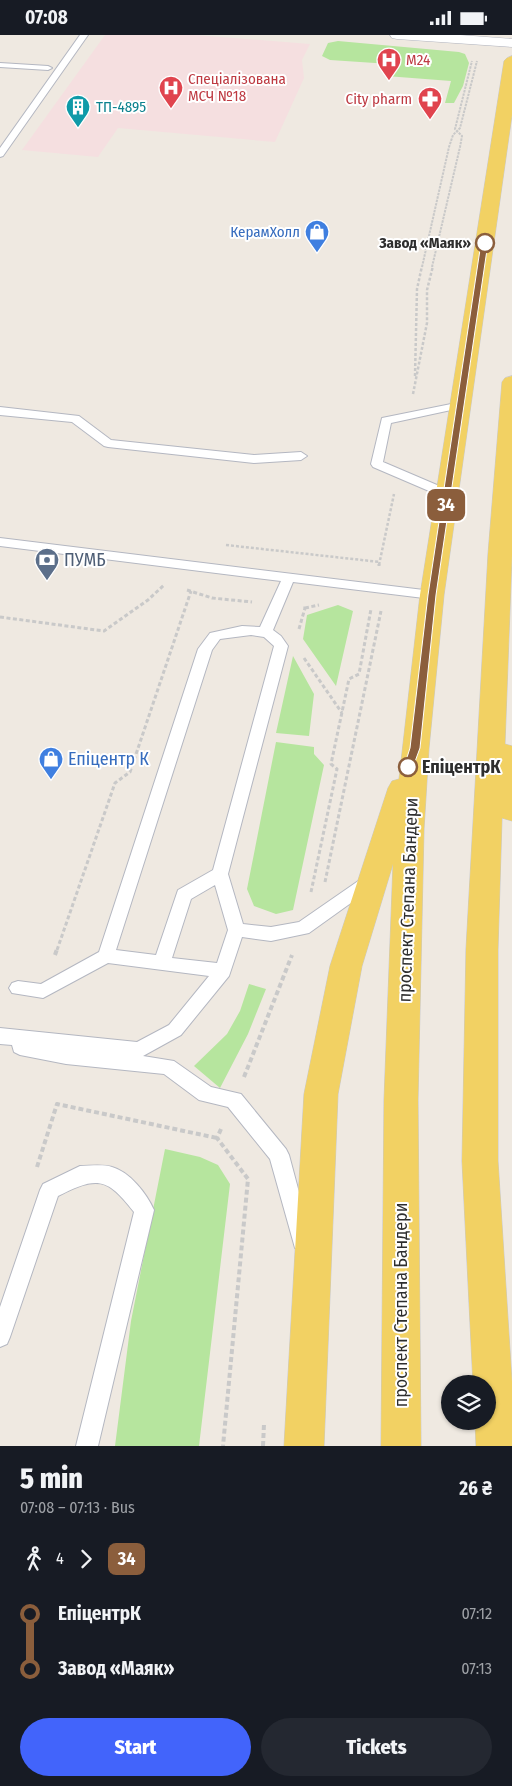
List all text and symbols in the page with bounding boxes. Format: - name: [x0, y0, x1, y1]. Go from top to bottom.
- text: 07:08: [25, 6, 68, 29]
- hospital icon: М24: [376, 47, 402, 81]
- place label: М24: [406, 51, 430, 69]
- place label: Спеціалізована МСЧ №18: [188, 70, 286, 105]
- hospital icon: Спеціалізована МСЧ №18: [158, 75, 184, 109]
- pharmacy icon: City pharm: [417, 86, 443, 120]
- place label: City pharm: [346, 90, 412, 108]
- building icon: ТП-4895: [65, 94, 91, 128]
- place label: ТП-4895: [96, 98, 146, 116]
- shop icon: КерамХолл: [304, 219, 330, 253]
- place label: КерамХолл: [230, 223, 300, 241]
- marker: Завод «Маяк»: [475, 233, 495, 253]
- place label: Завод «Маяк»: [378, 234, 471, 252]
- line badge: 34: [424, 489, 468, 521]
- text: 34: [437, 494, 455, 516]
- bank icon: ПУМБ: [34, 547, 60, 581]
- place label: ПУМБ: [64, 549, 106, 571]
- shop icon: Епіцентр К: [38, 746, 64, 780]
- place label: Епіцентр К: [68, 748, 149, 770]
- place label: ЕпіцентрК: [422, 756, 501, 778]
- marker: ЕпіцентрК: [398, 757, 418, 777]
- street label: проспект Степана Бандери: [393, 797, 423, 1003]
- street label: проспект Степана Бандери: [390, 1203, 412, 1407]
- map controls: [441, 1375, 496, 1430]
- button: layers: [441, 1375, 496, 1430]
- text: 5 min: [20, 1462, 83, 1495]
- text: 26 ₴: [459, 1477, 492, 1500]
- text: 07:08 – 07:13 · Bus: [20, 1498, 135, 1517]
- icon: walk: [20, 1545, 48, 1573]
- icon: forward: [72, 1545, 100, 1573]
- text: 34: [118, 1548, 135, 1570]
- text: 4: [56, 1549, 64, 1568]
- text: ЕпіцентрК: [58, 1602, 141, 1625]
- text: 07:12: [461, 1604, 492, 1623]
- text: Завод «Маяк»: [58, 1657, 174, 1680]
- text: 07:13: [461, 1659, 492, 1678]
- button: Start: [20, 1718, 251, 1776]
- button: Tickets: [261, 1718, 492, 1776]

